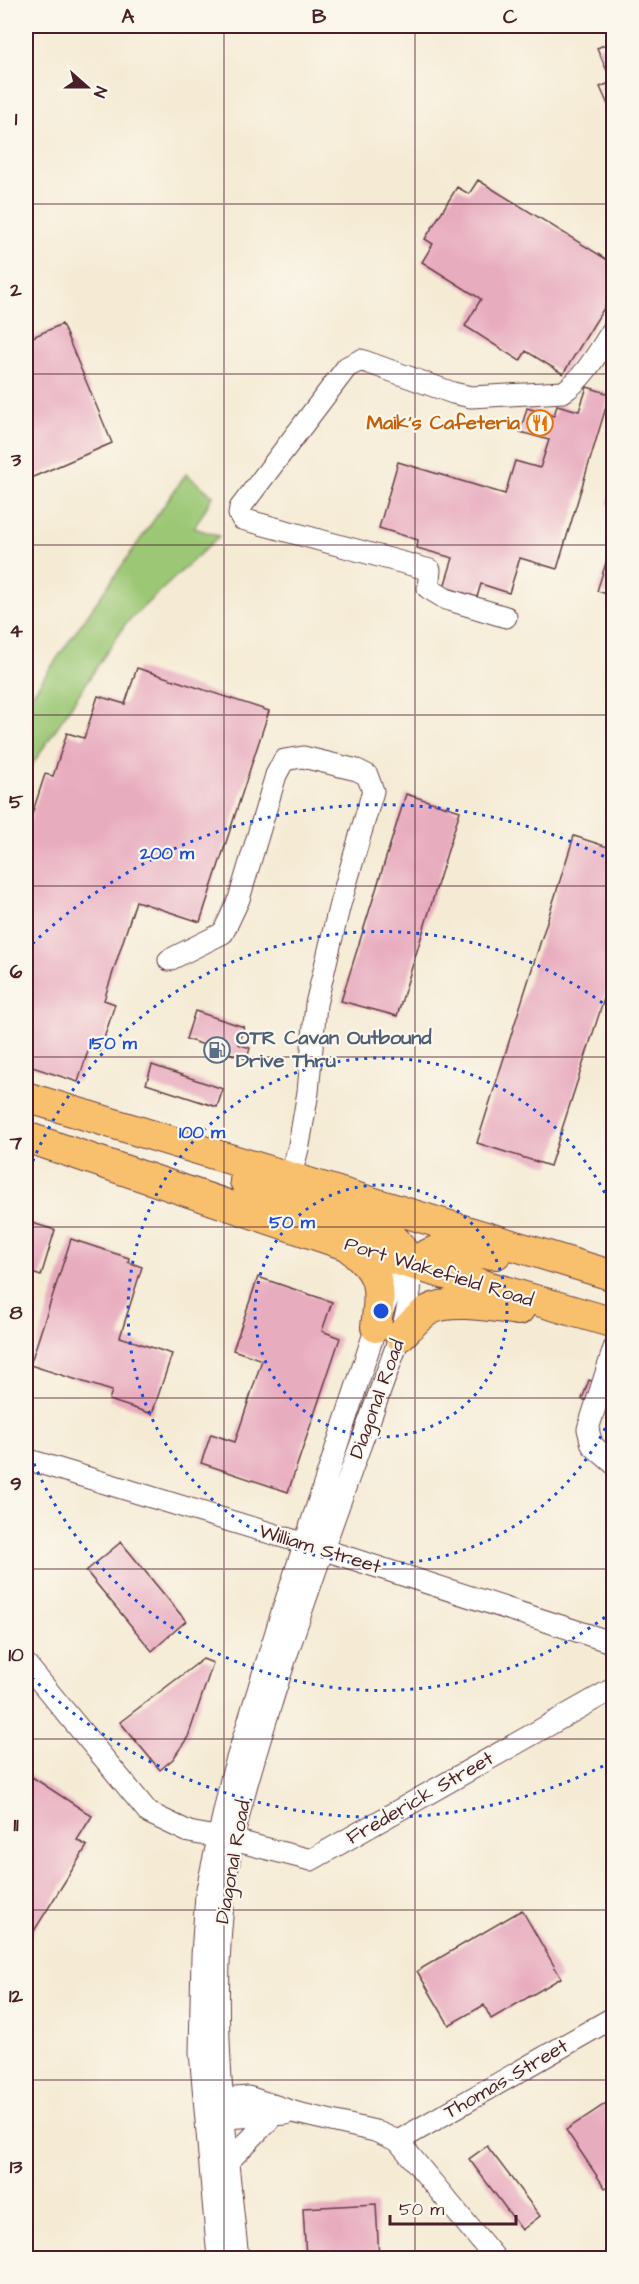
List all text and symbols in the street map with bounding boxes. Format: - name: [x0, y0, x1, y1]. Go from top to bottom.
- text: A: [122, 3, 135, 31]
- text: B: [312, 3, 327, 31]
- text: C: [503, 3, 518, 31]
- north arrow: [57, 57, 117, 117]
- text: N: [88, 83, 112, 101]
- text: 1: [15, 105, 18, 133]
- text: 2: [9, 276, 22, 304]
- restaurant icon: Maik's Cafeteria: [525, 408, 555, 438]
- place label: Maik's Cafeteria: [367, 409, 521, 437]
- text: 3: [10, 446, 22, 474]
- text: 4: [9, 617, 23, 645]
- text: 5: [9, 788, 24, 816]
- text: 200 m: [139, 841, 195, 866]
- text: 6: [10, 958, 23, 986]
- place label: OTR Cavan Outbound Drive Thru: [236, 1024, 432, 1075]
- text: 150 m: [89, 1031, 138, 1056]
- fuel station icon: OTR Cavan Outbound Drive Thru: [202, 1035, 232, 1065]
- text: 100 m: [179, 1120, 226, 1145]
- text: 7: [9, 1129, 23, 1157]
- text: 50 m: [269, 1210, 316, 1235]
- street label: Port Wakefield Road: [341, 1230, 537, 1314]
- text: 8: [10, 1299, 23, 1327]
- centre of rings: [371, 1301, 391, 1321]
- street label: Diagonal Road: [342, 1335, 412, 1463]
- text: 9: [10, 1470, 22, 1498]
- street label: William Street: [255, 1517, 385, 1581]
- text: 10: [8, 1641, 24, 1669]
- street label: Frederick Street: [341, 1745, 499, 1851]
- street label: Diagonal Road: [208, 1798, 259, 1926]
- text: 11: [13, 1811, 19, 1839]
- text: 12: [9, 1982, 24, 2010]
- street label: Thomas Street: [439, 2032, 573, 2126]
- text: 13: [10, 2153, 23, 2181]
- scale bar: [390, 2188, 516, 2226]
- text: 50 m: [399, 2197, 444, 2222]

